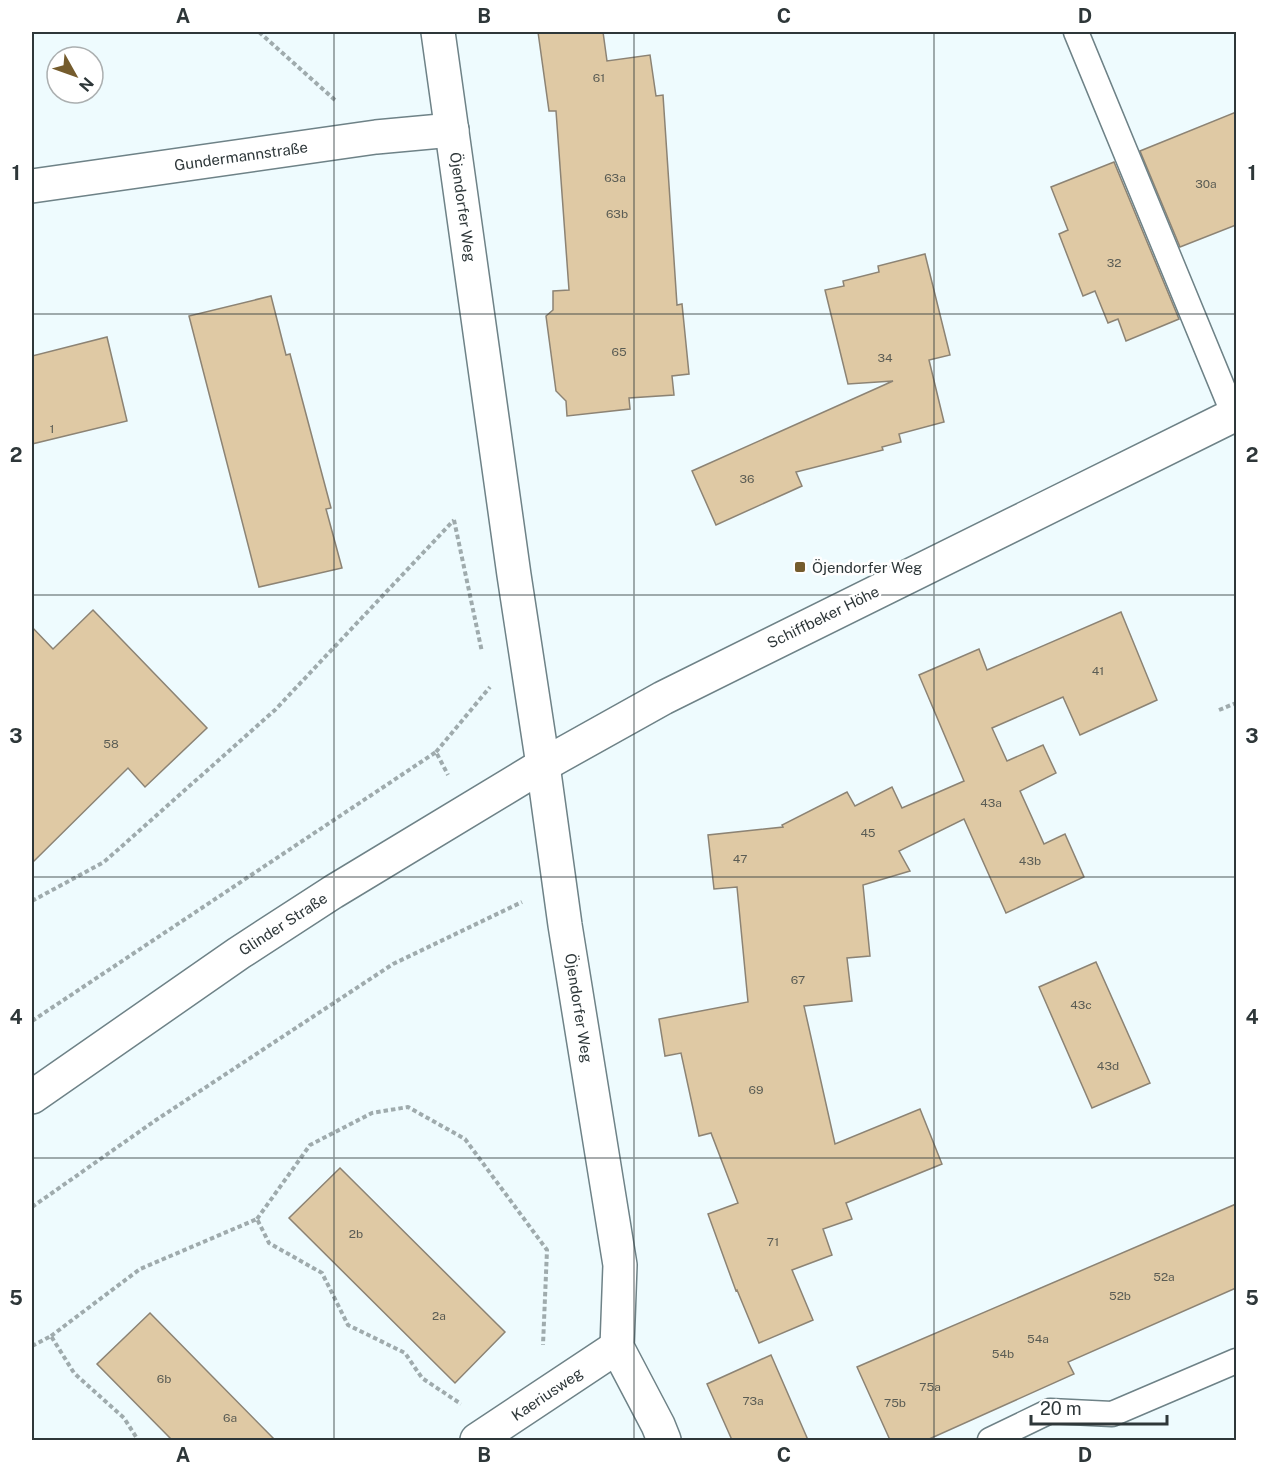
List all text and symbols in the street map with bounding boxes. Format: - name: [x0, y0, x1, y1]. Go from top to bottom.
- text: A: [176, 4, 190, 28]
- text: B: [477, 4, 491, 28]
- text: C: [777, 4, 791, 28]
- text: D: [1078, 4, 1092, 28]
- north arrow: [45, 45, 105, 105]
- house number: 61: [593, 71, 605, 85]
- text: N: [75, 73, 97, 95]
- street label: Gundermannstraße: [173, 138, 309, 174]
- street label: Öjendorfer Weg: [447, 151, 480, 263]
- text: 1: [12, 161, 20, 185]
- text: 1: [1248, 161, 1256, 185]
- house number: 63a: [604, 171, 626, 185]
- house number: 30a: [1195, 177, 1217, 191]
- house number: 63b: [606, 207, 628, 221]
- house number: 32: [1107, 256, 1121, 270]
- house number: 65: [611, 345, 627, 359]
- house number: 34: [877, 351, 893, 365]
- house number: 1: [50, 422, 54, 436]
- text: 2: [10, 443, 22, 467]
- text: 2: [1246, 443, 1258, 467]
- house number: 36: [740, 472, 754, 486]
- place label: Öjendorfer Weg: [812, 558, 922, 576]
- marker: Öjendorfer Weg: [793, 560, 807, 574]
- street label: Schiffbeker Höhe: [764, 583, 882, 651]
- house number: 41: [1092, 664, 1104, 678]
- text: 3: [9, 724, 23, 748]
- text: 3: [1245, 724, 1259, 748]
- house number: 58: [103, 737, 119, 751]
- house number: 43a: [980, 796, 1002, 810]
- house number: 45: [860, 826, 876, 840]
- house number: 47: [733, 852, 747, 866]
- house number: 43b: [1019, 854, 1041, 868]
- street label: Glinder Straße: [236, 889, 330, 959]
- street label: Öjendorfer Weg: [562, 952, 597, 1064]
- house number: 67: [791, 973, 805, 987]
- house number: 43c: [1070, 998, 1092, 1012]
- text: 4: [9, 1005, 23, 1029]
- text: 4: [1245, 1005, 1259, 1029]
- house number: 43d: [1097, 1059, 1119, 1073]
- house number: 69: [749, 1083, 763, 1097]
- house number: 2b: [349, 1227, 363, 1241]
- house number: 71: [767, 1235, 779, 1249]
- house number: 52a: [1153, 1270, 1175, 1284]
- text: 5: [9, 1286, 23, 1310]
- text: 5: [1245, 1286, 1259, 1310]
- house number: 52b: [1109, 1289, 1131, 1303]
- house number: 2a: [432, 1309, 446, 1323]
- house number: 54a: [1027, 1332, 1049, 1346]
- house number: 54b: [992, 1347, 1014, 1361]
- street label: Kaeriusweg: [508, 1364, 586, 1424]
- house number: 6b: [157, 1372, 171, 1386]
- house number: 75a: [919, 1380, 941, 1394]
- scale bar: [1031, 1388, 1168, 1426]
- house number: 73a: [742, 1394, 764, 1408]
- house number: 75b: [884, 1396, 906, 1410]
- text: 20 m: [1040, 1398, 1082, 1419]
- house number: 6a: [223, 1411, 237, 1425]
- text: A: [176, 1443, 190, 1467]
- text: B: [477, 1443, 491, 1467]
- text: C: [777, 1443, 791, 1467]
- text: D: [1078, 1443, 1092, 1467]

